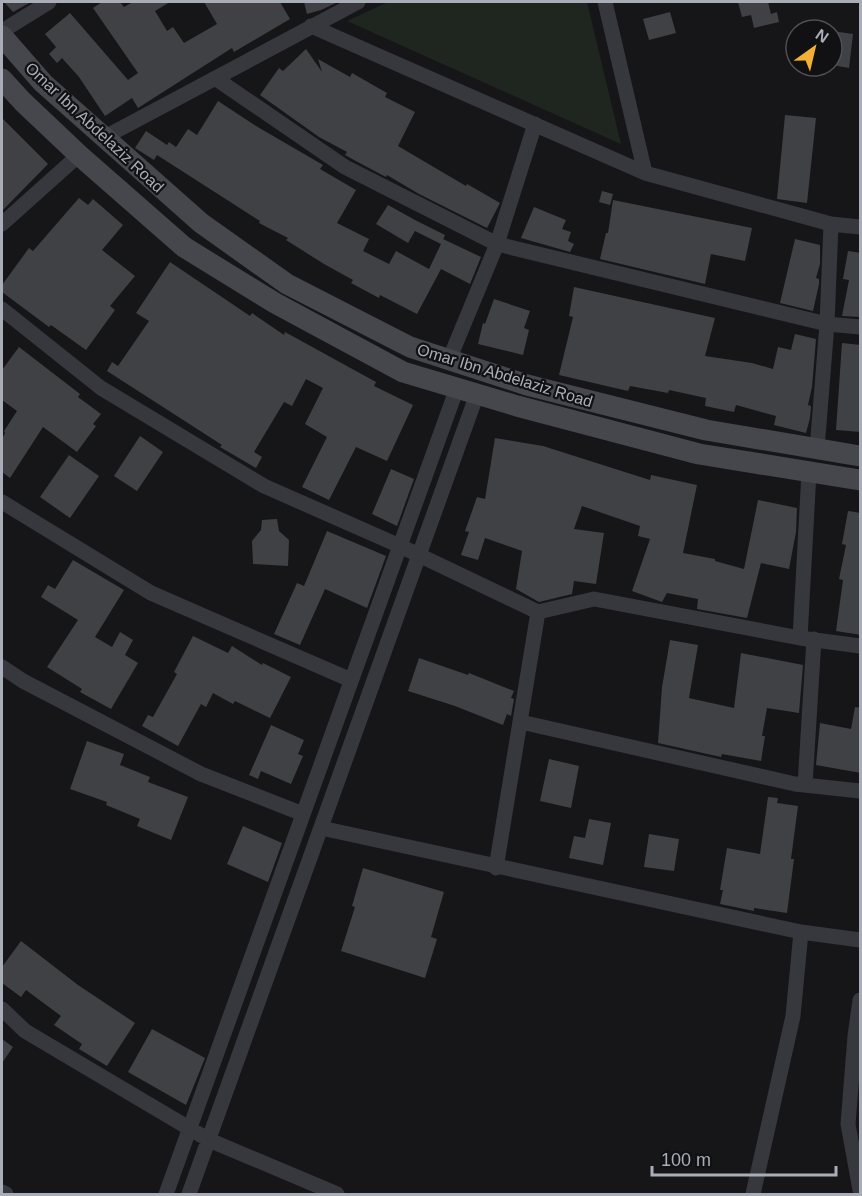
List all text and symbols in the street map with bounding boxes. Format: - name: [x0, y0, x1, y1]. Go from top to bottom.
- north arrow: [784, 18, 844, 78]
- text: N: [813, 26, 832, 46]
- street label: Omar Ibn Abdelaziz Road: [22, 59, 167, 196]
- street label: Omar Ibn Abdelaziz Road: [415, 341, 595, 410]
- scale bar: [652, 1139, 836, 1177]
- text: 100 m: [661, 1150, 711, 1170]

